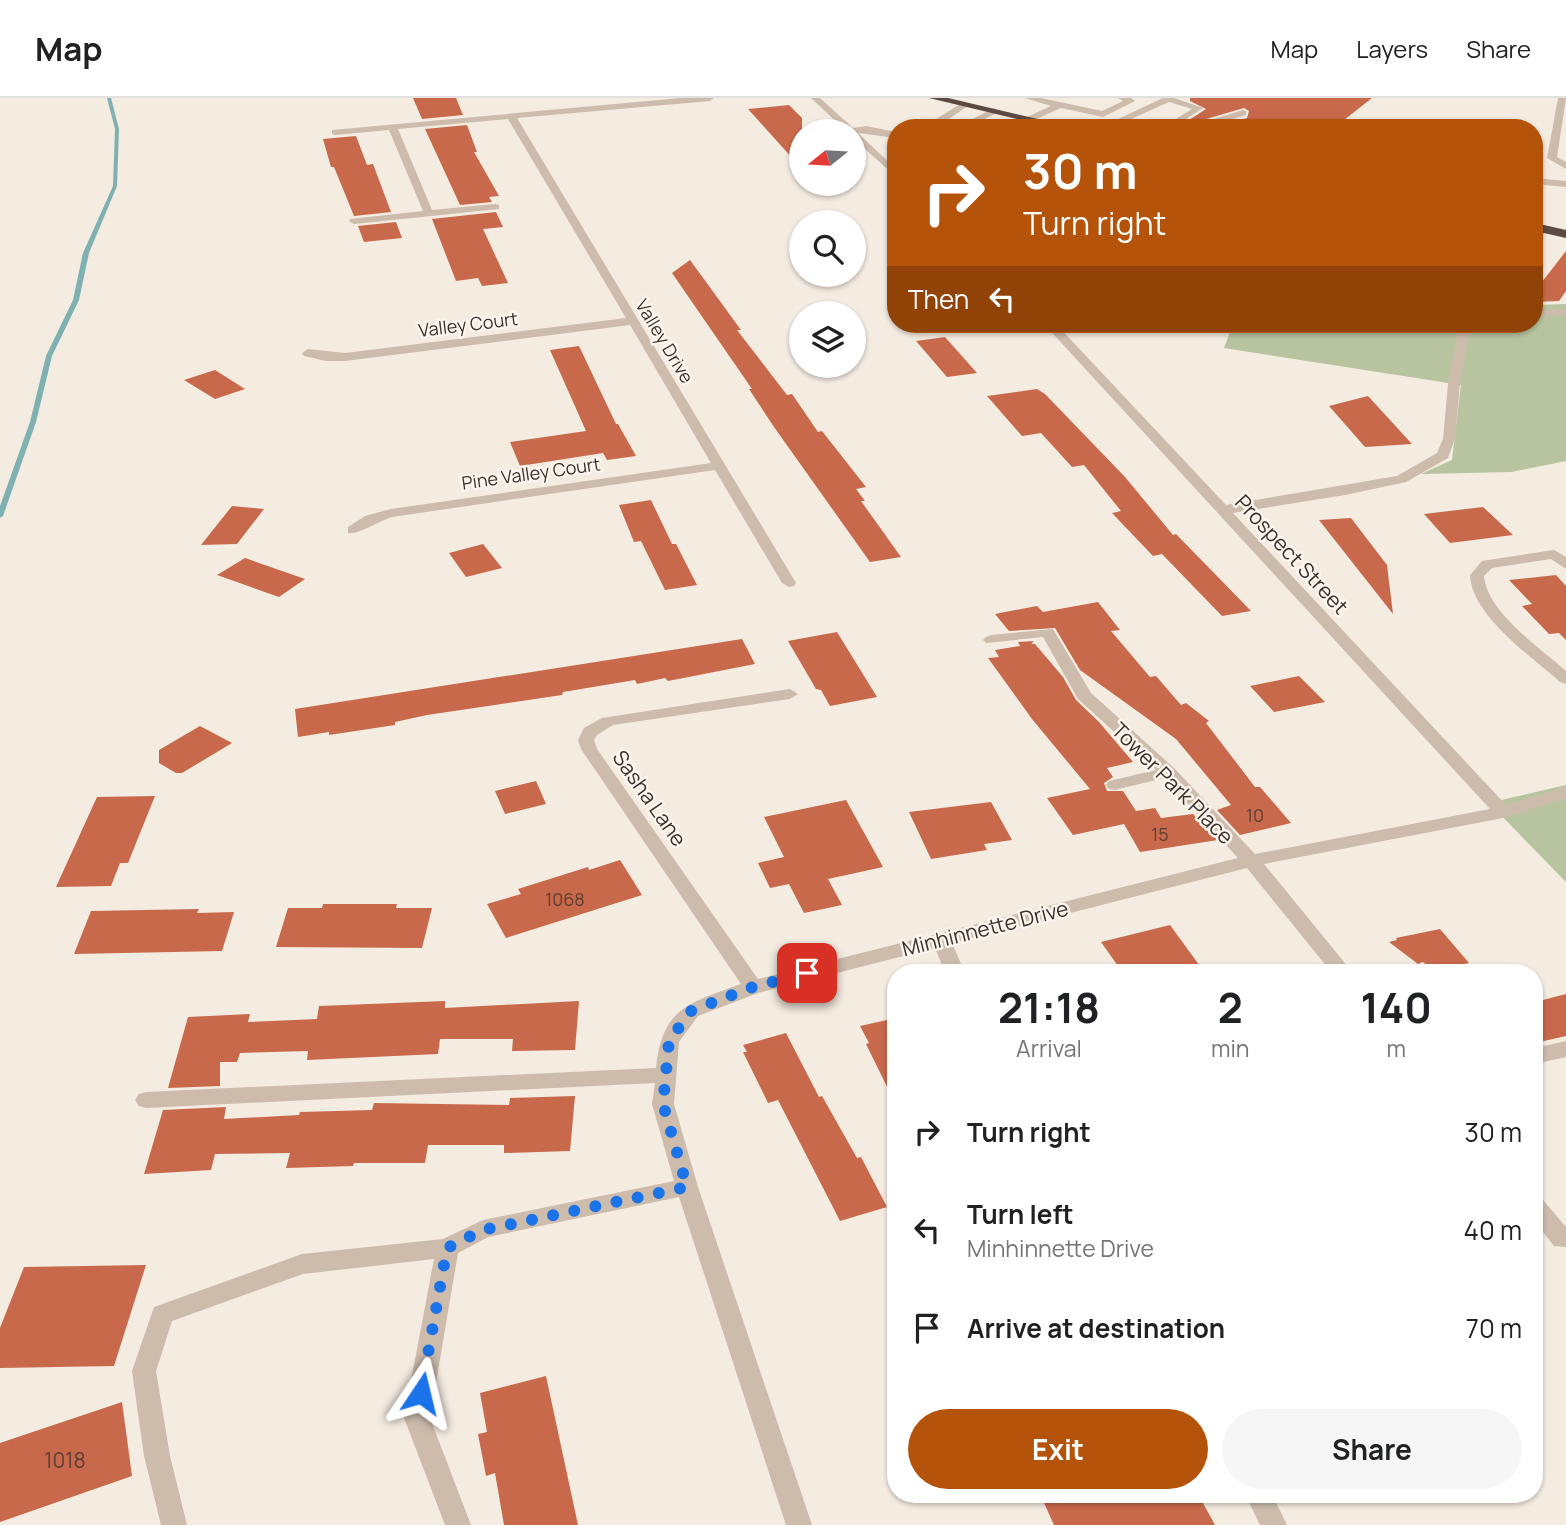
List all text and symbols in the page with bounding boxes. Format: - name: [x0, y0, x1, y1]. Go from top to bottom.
- text: Map: [35, 26, 103, 71]
- text: Map: [1271, 32, 1318, 65]
- text: Layers: [1356, 32, 1428, 65]
- text: Share: [1466, 32, 1531, 65]
- north arrow: [789, 119, 866, 196]
- map controls: [789, 119, 866, 378]
- text: 30 m: [1023, 137, 1138, 204]
- icon: right: [908, 147, 999, 238]
- text: Turn right: [1023, 201, 1166, 245]
- button: search: [789, 210, 866, 287]
- icon: left: [983, 280, 1021, 318]
- text: Then: [908, 281, 969, 317]
- street label: Valley Drive: [631, 295, 699, 387]
- button: layers: [789, 301, 866, 378]
- street label: Valley Court: [417, 306, 519, 342]
- street label: Pine Valley Court: [460, 451, 602, 495]
- street label: Prospect Street: [1229, 488, 1355, 620]
- street label: Tower Park Place: [1106, 716, 1240, 850]
- street label: Sasha Lane: [607, 744, 693, 852]
- house number: 10: [1246, 803, 1264, 827]
- house number: 15: [1151, 822, 1169, 846]
- house number: 1068: [545, 887, 585, 911]
- street label: Minhinnette Drive: [899, 894, 1071, 962]
- pin: [777, 943, 837, 1003]
- icon: arrive: [788, 954, 826, 992]
- text: 21:18: [998, 978, 1100, 1036]
- text: 2: [1218, 978, 1243, 1036]
- text: 140: [1360, 978, 1432, 1036]
- text: Arrival: [1016, 1032, 1082, 1064]
- text: min: [1211, 1032, 1249, 1064]
- text: m: [1386, 1032, 1406, 1064]
- icon: right: [908, 1113, 946, 1151]
- text: Turn right: [967, 1114, 1091, 1150]
- text: 30 m: [1465, 1114, 1522, 1150]
- text: Turn left: [967, 1196, 1074, 1232]
- icon: left: [908, 1211, 946, 1249]
- text: 40 m: [1464, 1212, 1522, 1248]
- text: Minhinnette Drive: [967, 1232, 1154, 1264]
- icon: arrive: [908, 1309, 946, 1347]
- text: Arrive at destination: [967, 1310, 1225, 1346]
- text: 70 m: [1466, 1310, 1522, 1346]
- position arrow: [384, 1356, 458, 1430]
- button: Exit: [908, 1409, 1208, 1489]
- button: Share: [1222, 1409, 1522, 1489]
- house number: 1018: [44, 1446, 86, 1474]

